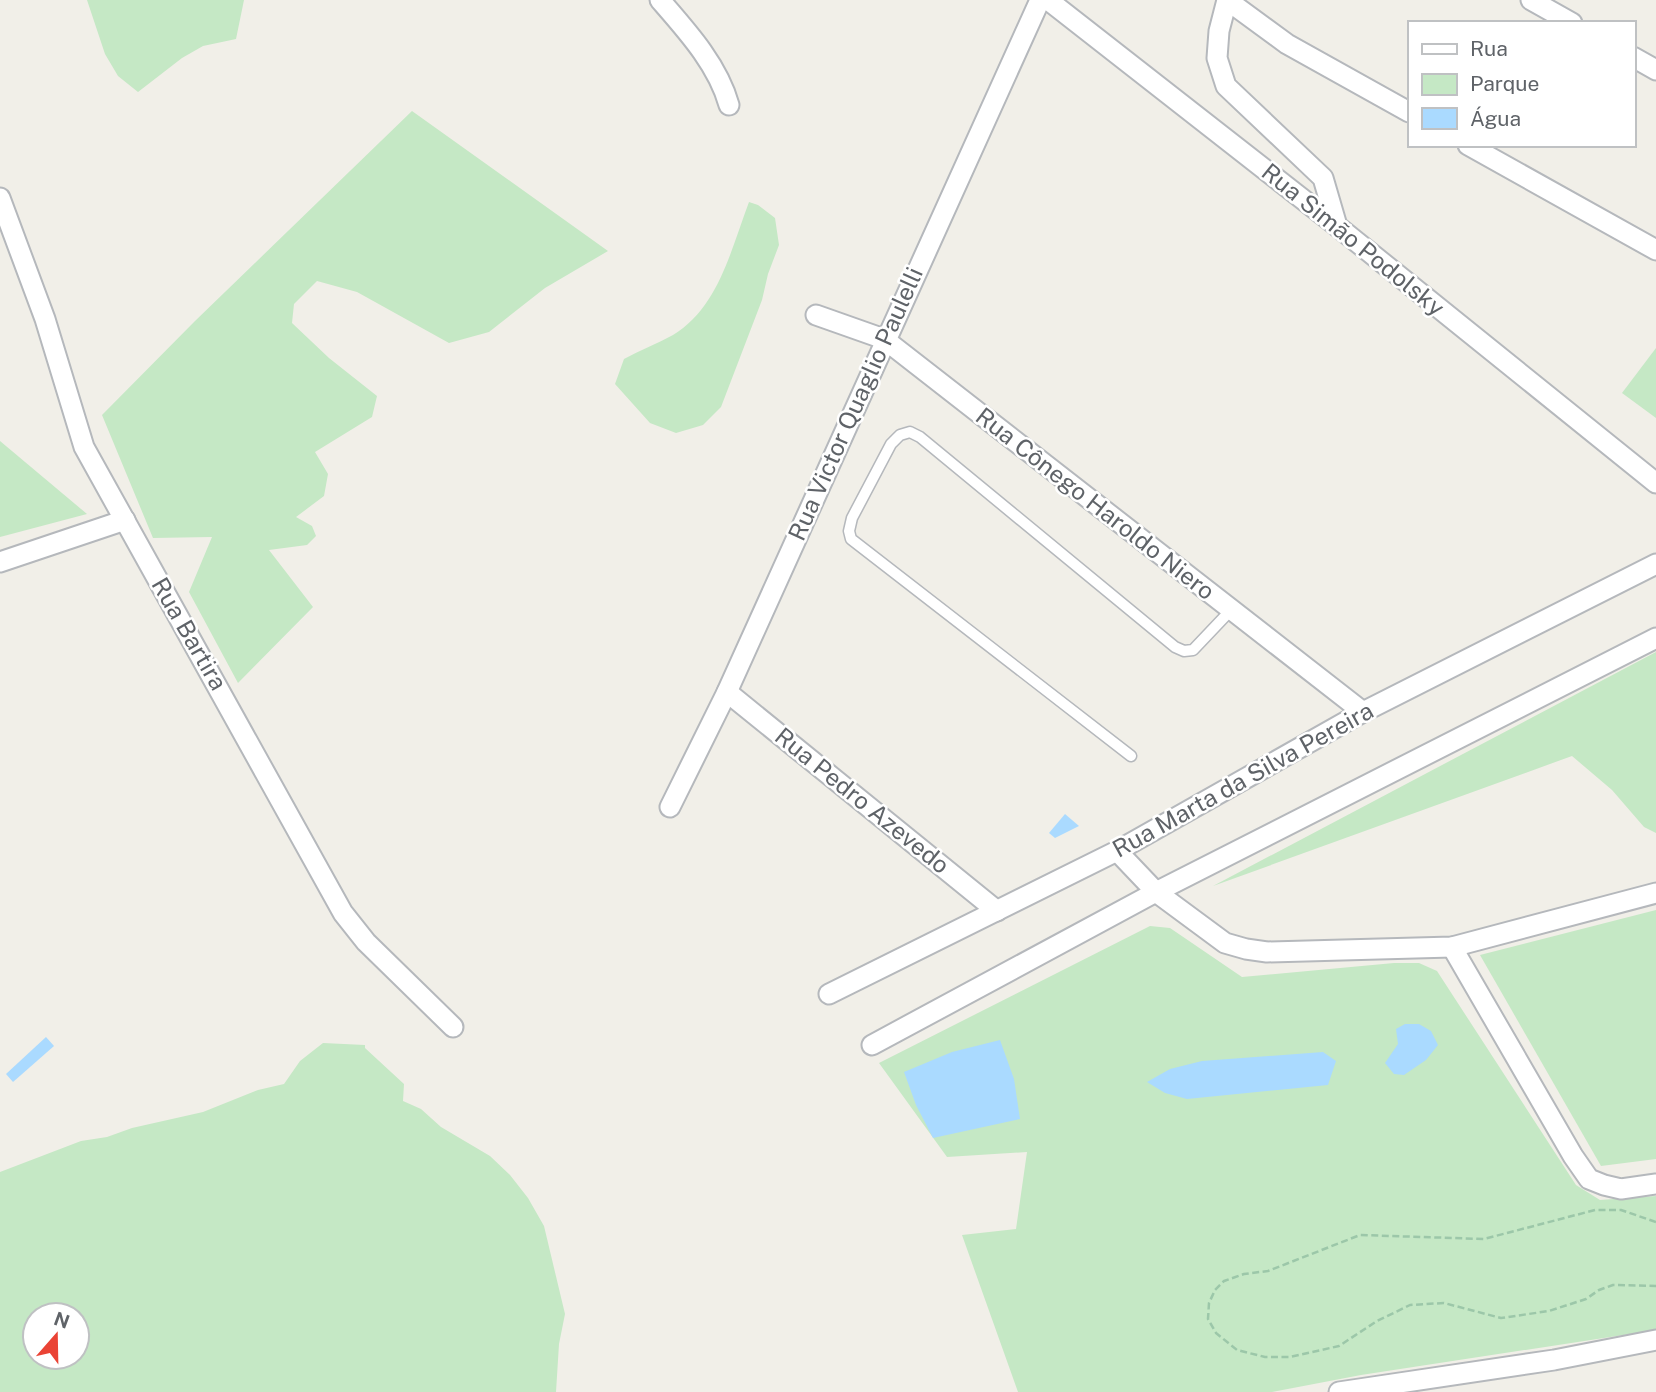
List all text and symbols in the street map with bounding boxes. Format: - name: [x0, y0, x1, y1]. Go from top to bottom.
- legend: [1408, 21, 1635, 147]
- text: Rua: [1470, 36, 1508, 61]
- text: Parque: [1470, 71, 1539, 96]
- text: Água: [1470, 106, 1521, 131]
- street label: Rua Simão Podolsky: [1257, 157, 1451, 322]
- street label: Rua Victor Quaglio Paulelli: [782, 263, 928, 544]
- street label: Rua Cônego Haroldo Niero: [971, 401, 1221, 605]
- street label: Rua Bartira: [146, 572, 233, 695]
- street label: Rua Marta da Silva Pereira: [1107, 696, 1378, 863]
- street label: Rua Pedro Azevedo: [770, 721, 955, 879]
- north arrow: [21, 1301, 91, 1371]
- text: N: [51, 1307, 73, 1333]

